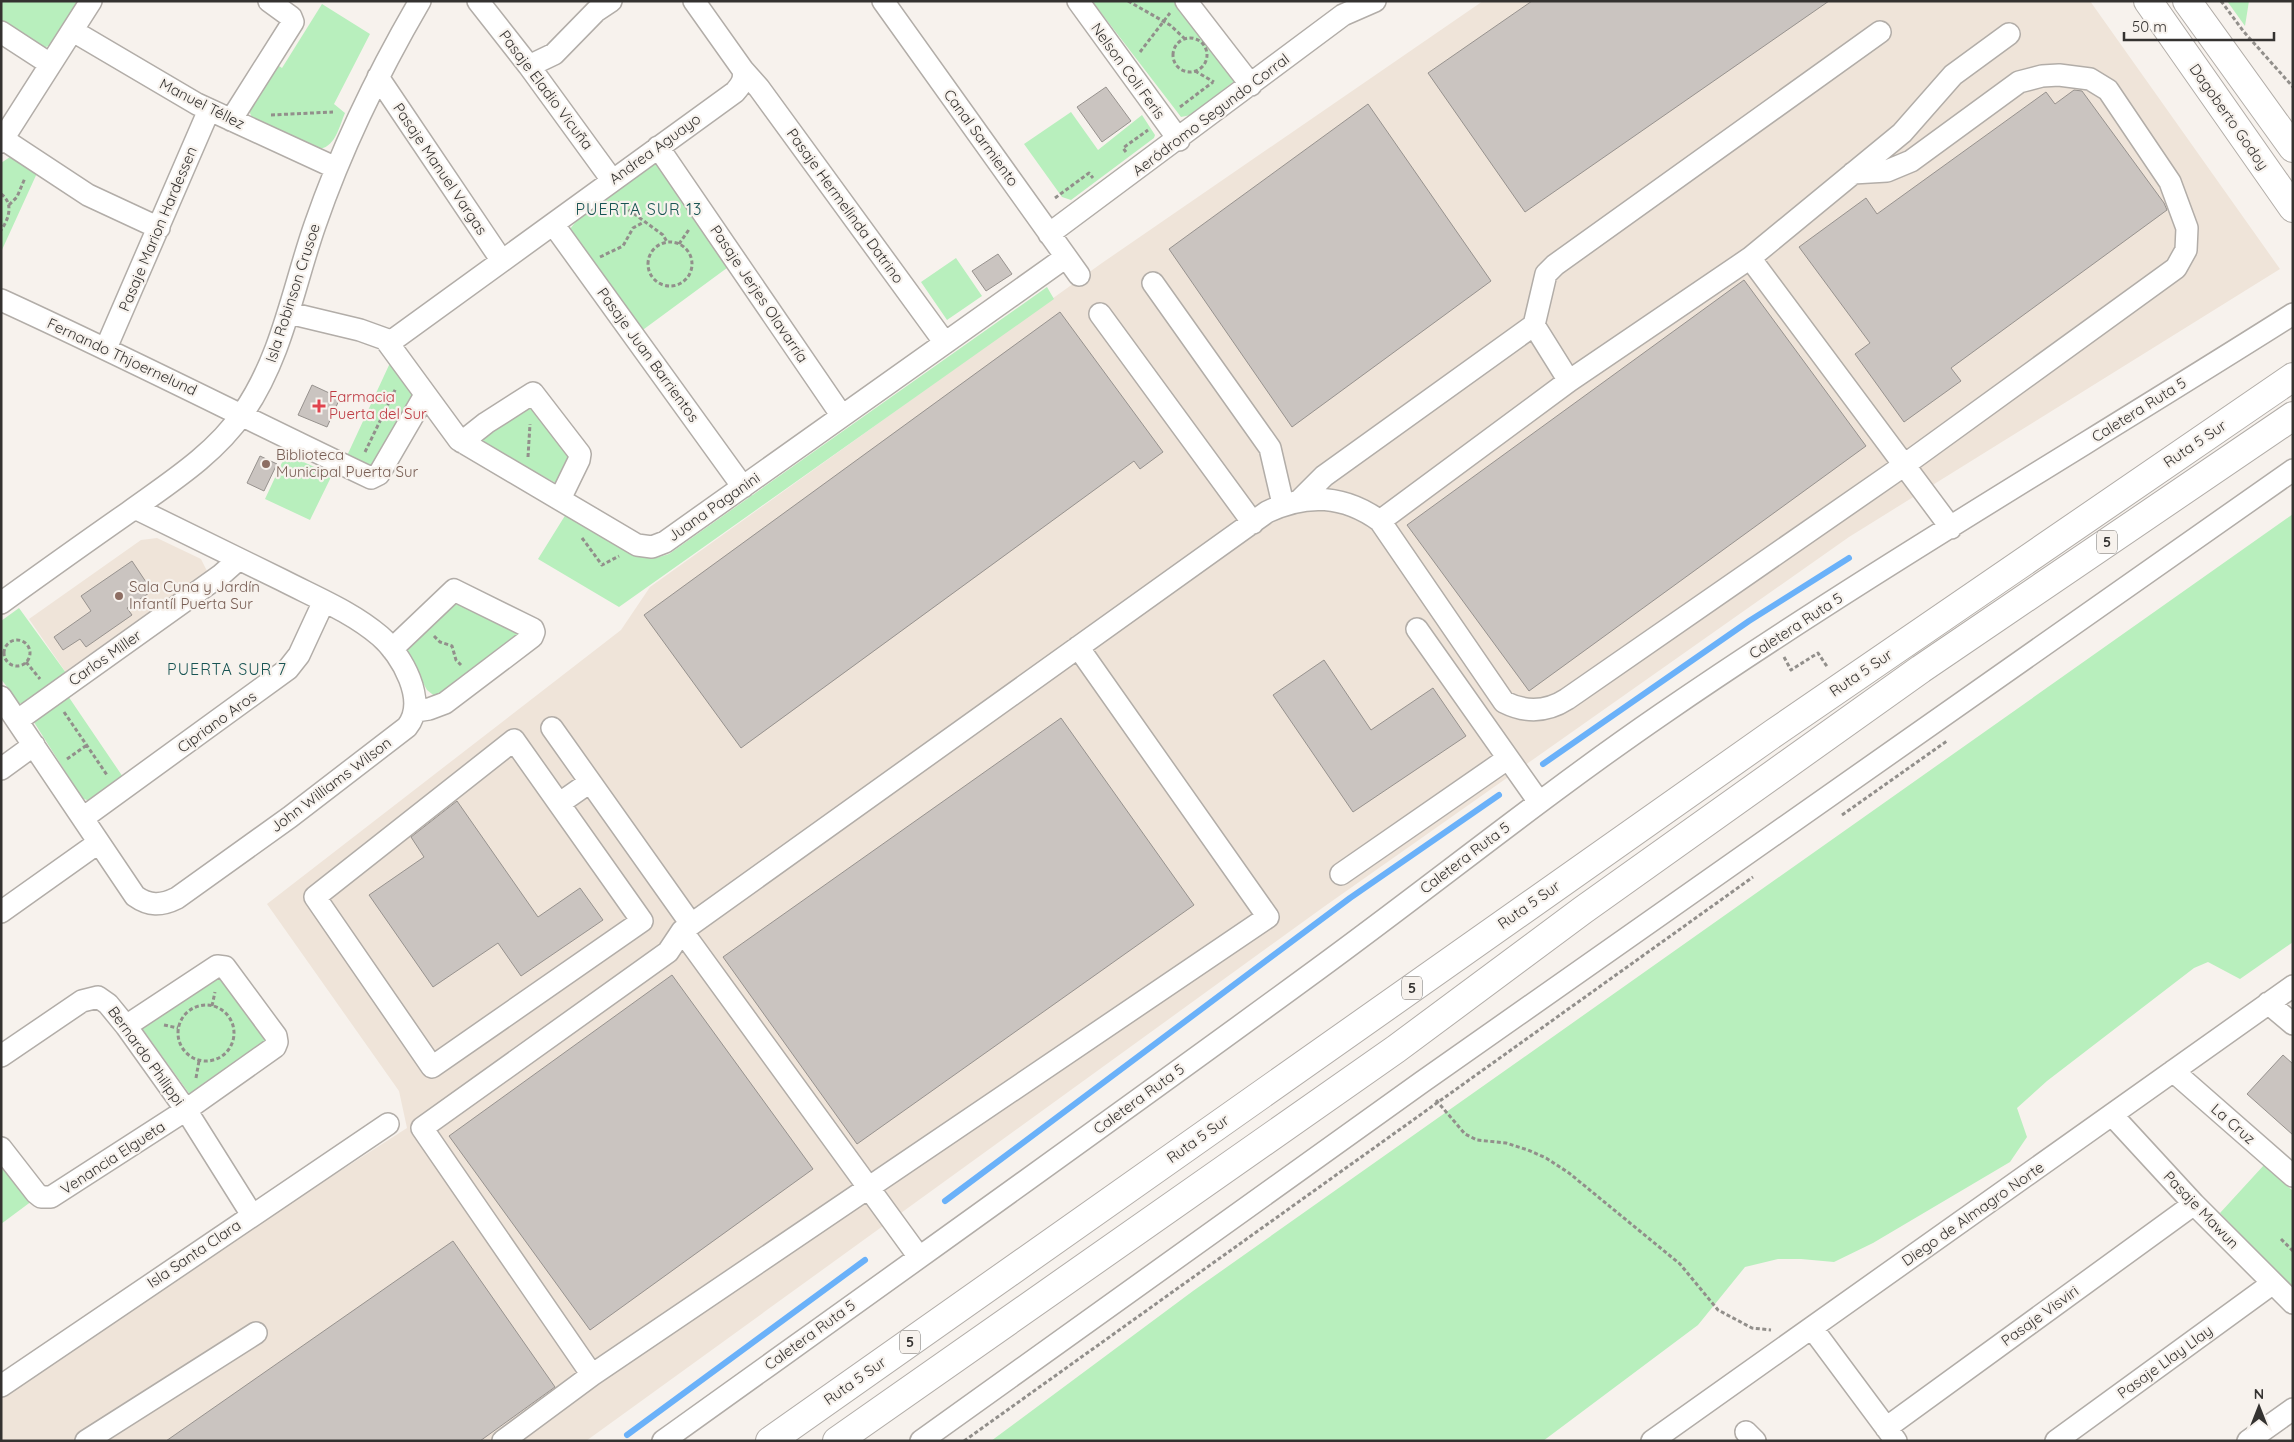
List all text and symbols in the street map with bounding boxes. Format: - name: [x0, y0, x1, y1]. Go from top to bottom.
- scale bar: [2124, 10, 2274, 42]
- text: 50 m: [2132, 17, 2167, 36]
- street label: Nelson Coli Feris: [1087, 19, 1170, 122]
- street label: Pasaje Eladio Vicuña: [495, 26, 597, 153]
- street label: Aeródromo Segundo Corral: [1128, 49, 1293, 180]
- street label: Dagoberto Godoy: [2186, 60, 2273, 174]
- street label: Manuel Téllez: [157, 74, 248, 133]
- street label: Canal Sarmiento: [940, 85, 1023, 190]
- street label: Pasaje Manuel Vargas: [389, 99, 492, 238]
- street label: Andrea Aguayo: [605, 109, 704, 188]
- street label: Pasaje Hermelinda Datrino: [783, 124, 908, 287]
- street label: Pasaje Marion Hardessen: [114, 144, 201, 314]
- district label: PUERTA SUR 13: [576, 199, 702, 219]
- street label: Isla Robinson Crusoe: [261, 221, 324, 365]
- street label: Pasaje Jerjes Olavarría: [706, 221, 813, 366]
- street label: Pasaje Juan Barrientos: [593, 284, 704, 426]
- street label: Fernando Thjoernelund: [44, 314, 200, 400]
- street label: Caletera Ruta 5: [2088, 373, 2189, 446]
- place label: Farmacia Puerta del Sur: [329, 387, 427, 423]
- marker: Farmacia Puerta del Sur: [313, 400, 325, 412]
- street label: Ruta 5 Sur: [2160, 416, 2230, 472]
- place label: Biblioteca Municipal Puerta Sur: [276, 445, 418, 481]
- marker: Biblioteca Municipal Puerta Sur: [260, 458, 272, 470]
- street label: Juana Paganini: [664, 468, 763, 545]
- road number: 5: [2097, 530, 2117, 554]
- place label: Sala Cuna y Jardín Infantíl Puerta Sur: [129, 577, 260, 613]
- street label: Caletera Ruta 5: [1745, 588, 1846, 663]
- marker: Sala Cuna y Jardín Infantíl Puerta Sur: [113, 590, 125, 602]
- street label: Carlos Miller: [65, 625, 145, 690]
- street label: Ruta 5 Sur: [1826, 645, 1896, 701]
- district label: PUERTA SUR 7: [167, 659, 287, 679]
- street label: Cipriano Aros: [173, 687, 260, 757]
- street label: John Williams Wilson: [266, 733, 395, 836]
- street label: Caletera Ruta 5: [1416, 818, 1513, 898]
- street label: Ruta 5 Sur: [1494, 876, 1564, 933]
- road number: 5: [1402, 976, 1422, 1000]
- street label: Bernardo Philippi: [104, 1002, 189, 1109]
- street label: Caletera Ruta 5: [1090, 1059, 1188, 1138]
- street label: La Cruz: [2207, 1099, 2259, 1148]
- street label: Ruta 5 Sur: [1163, 1110, 1233, 1167]
- street label: Venancia Elgueta: [57, 1117, 169, 1198]
- street label: Diego de Almagro Norte: [1898, 1157, 2048, 1270]
- street label: Pasaje Mawun: [2160, 1167, 2243, 1252]
- street label: Isla Santa Clara: [143, 1215, 244, 1292]
- street label: Pasaje Visviri: [1997, 1281, 2082, 1350]
- street label: Caletera Ruta 5: [761, 1295, 859, 1374]
- street label: Pasaje Llay Llay: [2113, 1321, 2216, 1402]
- road number: 5: [900, 1330, 920, 1354]
- street label: Ruta 5 Sur: [820, 1352, 890, 1409]
- north arrow: [2234, 1382, 2284, 1432]
- text: N: [2254, 1385, 2264, 1403]

